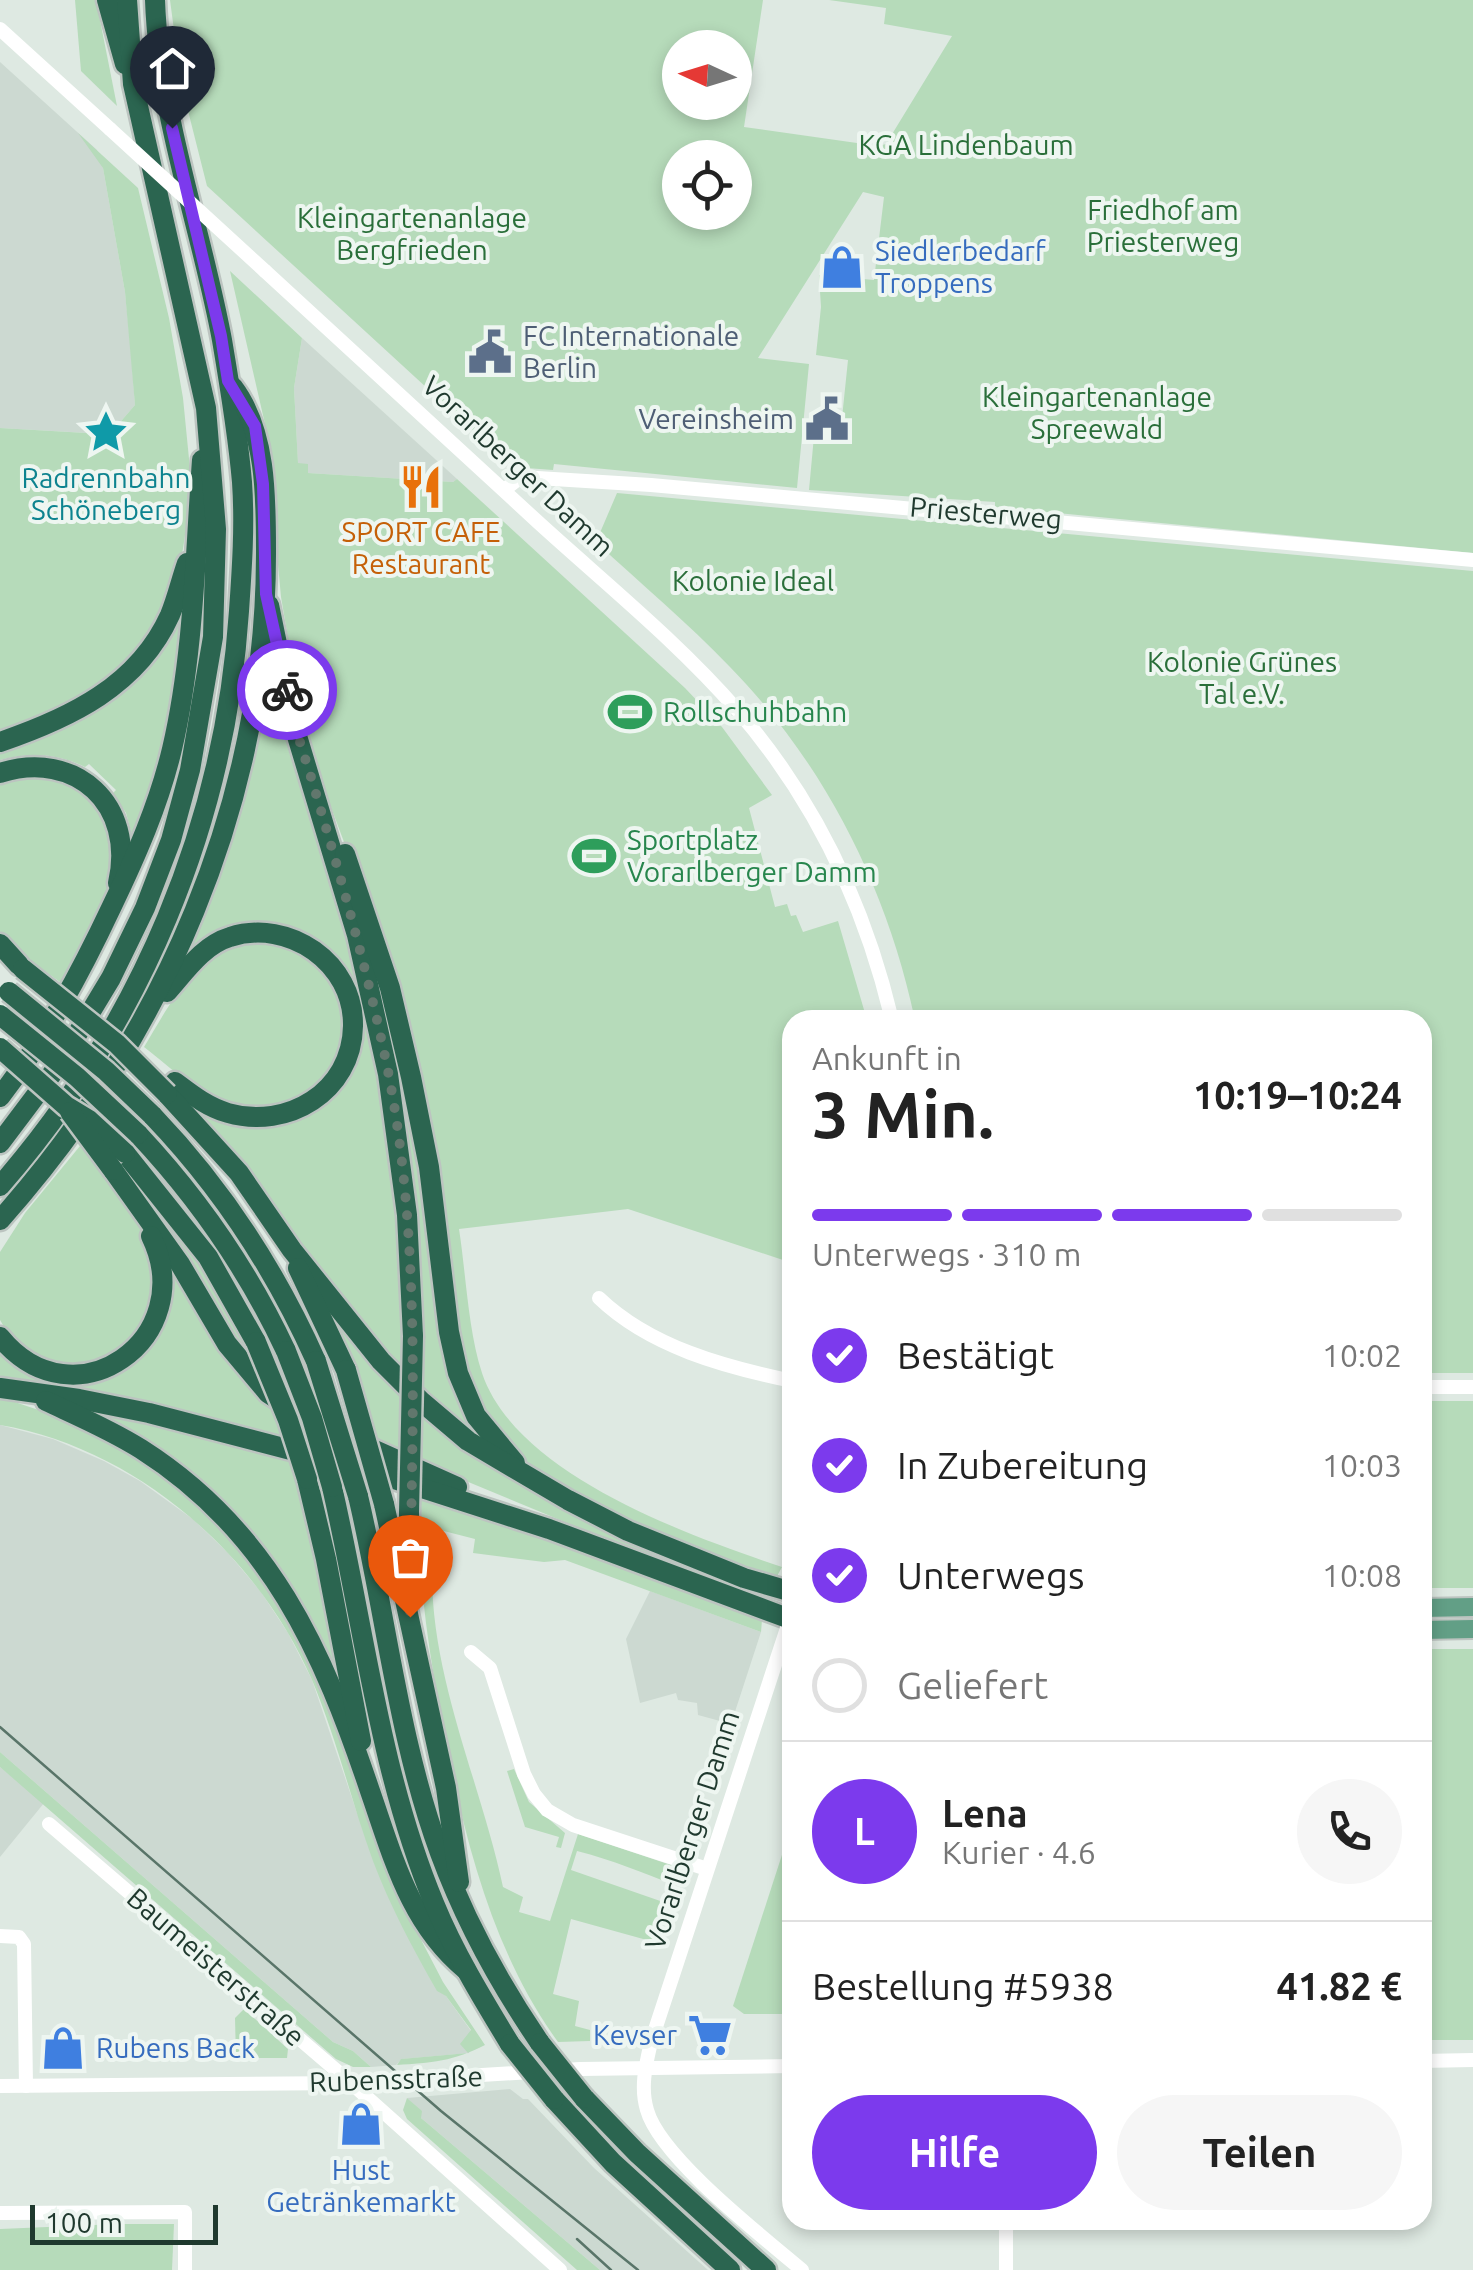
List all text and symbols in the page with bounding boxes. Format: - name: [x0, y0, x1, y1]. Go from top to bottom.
- pin: [130, 26, 215, 129]
- north arrow: [662, 30, 752, 120]
- map controls: [662, 30, 752, 230]
- icon: home: [145, 41, 200, 96]
- park label: KGA Lindenbaum: [858, 129, 1074, 160]
- button: locate: [662, 140, 752, 230]
- park label: Friedhof am Priesterweg: [1087, 194, 1239, 257]
- park label: Kleingartenanlage Bergfrieden: [297, 202, 527, 265]
- place label: Siedlerbedarf Troppens: [875, 235, 1046, 298]
- shop icon: Siedlerbedarf Troppens: [818, 243, 866, 291]
- place label: FC Internationale Berlin: [523, 320, 739, 383]
- public building icon: FC Internationale Berlin: [466, 328, 514, 376]
- street label: Vorarlberger Damm: [417, 369, 620, 562]
- park label: Kleingartenanlage Spreewald: [982, 381, 1212, 444]
- public building icon: Vereinsheim: [803, 395, 851, 443]
- place label: Vereinsheim: [638, 403, 794, 434]
- place icon: Radrennbahn Schöneberg: [82, 408, 130, 456]
- place label: Radrennbahn Schöneberg: [22, 462, 190, 525]
- restaurant icon: SPORT CAFE Restaurant: [397, 463, 445, 511]
- street label: Priesterweg: [909, 490, 1063, 535]
- place label: SPORT CAFE Restaurant: [341, 516, 501, 579]
- park label: Kolonie Ideal: [672, 565, 834, 596]
- courier: [237, 640, 337, 740]
- park label: Kolonie Grünes Tal e.V.: [1147, 646, 1337, 709]
- icon: bike: [260, 663, 315, 718]
- sports icon: Rollschuhbahn: [606, 688, 654, 736]
- place label: Rollschuhbahn: [663, 696, 847, 727]
- place label: Sportplatz Vorarlberger Damm: [627, 824, 877, 887]
- sports icon: Sportplatz Vorarlberger Damm: [570, 832, 618, 880]
- text: Ankunft in: [812, 1040, 962, 1076]
- text: 10:19–10:24: [1193, 1074, 1402, 1116]
- text: 3 Min.: [812, 1077, 994, 1150]
- text: Unterwegs · 310 m: [812, 1236, 1081, 1272]
- icon: check: [812, 1328, 867, 1383]
- text: Bestätigt: [897, 1334, 1054, 1376]
- text: 10:02: [1322, 1337, 1402, 1373]
- icon: check: [812, 1438, 867, 1493]
- text: In Zubereitung: [897, 1444, 1148, 1486]
- text: 10:03: [1322, 1447, 1402, 1483]
- pin: [368, 1515, 453, 1618]
- icon: bag: [383, 1530, 438, 1585]
- icon: check: [812, 1548, 867, 1603]
- text: Unterwegs: [897, 1554, 1084, 1596]
- text: 10:08: [1322, 1557, 1402, 1593]
- text: Geliefert: [897, 1664, 1048, 1706]
- street label: Vorarlberger Damm: [638, 1706, 745, 1953]
- button: phone: [1297, 1779, 1402, 1884]
- text: Lena: [942, 1792, 1028, 1834]
- text: L: [854, 1810, 875, 1852]
- text: Kurier · 4.6: [942, 1834, 1096, 1870]
- street label: Baumeisterstraße: [122, 1881, 311, 2052]
- text: Bestellung #5938: [812, 1965, 1114, 2007]
- text: 41.82 €: [1276, 1965, 1402, 2007]
- supermarket icon: Kevser: [686, 2011, 734, 2059]
- place label: Kevser: [593, 2019, 677, 2050]
- shop icon: Rubens Back: [39, 2024, 87, 2072]
- place label: Rubens Back: [96, 2032, 255, 2063]
- street label: Rubensstraße: [309, 2060, 483, 2097]
- button: Hilfe: [812, 2095, 1097, 2210]
- button: Teilen: [1117, 2095, 1402, 2210]
- shop icon: Hust Getränkemarkt: [337, 2100, 385, 2148]
- place label: Hust Getränkemarkt: [266, 2154, 456, 2217]
- scale bar: [30, 2200, 218, 2244]
- text: 100 m: [45, 2207, 123, 2238]

